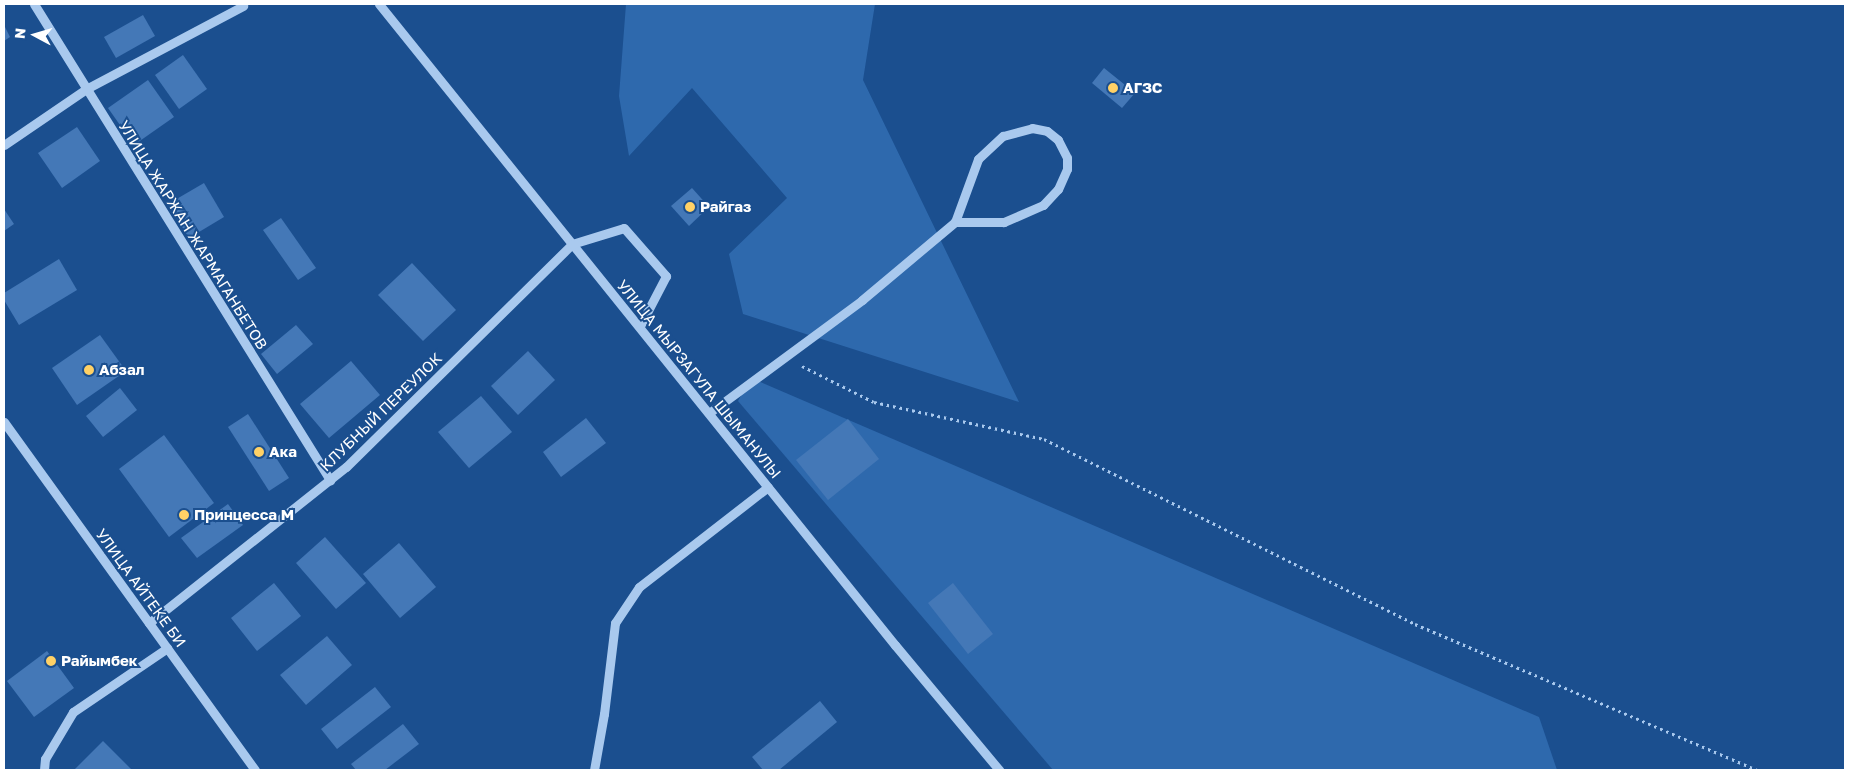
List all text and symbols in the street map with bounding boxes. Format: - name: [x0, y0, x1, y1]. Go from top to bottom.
- north arrow: [10, 10, 60, 60]
- text: N: [11, 27, 29, 40]
- place label: АГЗС: [1123, 79, 1163, 97]
- marker: АГЗС: [1107, 82, 1119, 94]
- street label: УЛИЦА ЖАРЖАН ЖАРМАГАНБЕТОВ: [115, 117, 271, 353]
- place label: Райгаз: [700, 198, 751, 216]
- marker: Райгаз: [684, 201, 696, 213]
- street label: УЛИЦА МЫРЗАГУЛА ШЫМАНУЛЫ: [613, 276, 785, 482]
- street label: КЛУБНЫЙ ПЕРЕУЛОК: [316, 349, 446, 475]
- place label: Абзал: [99, 361, 145, 379]
- marker: Абзал: [83, 364, 95, 376]
- place label: Ака: [269, 443, 297, 461]
- marker: Ака: [253, 446, 265, 458]
- place label: Принцесса М: [194, 506, 294, 524]
- marker: Принцесса М: [178, 509, 190, 521]
- street label: УЛИЦА АЙТЕКЕ БИ: [92, 525, 190, 651]
- place label: Райымбек: [61, 652, 137, 670]
- marker: Райымбек: [45, 655, 57, 667]

